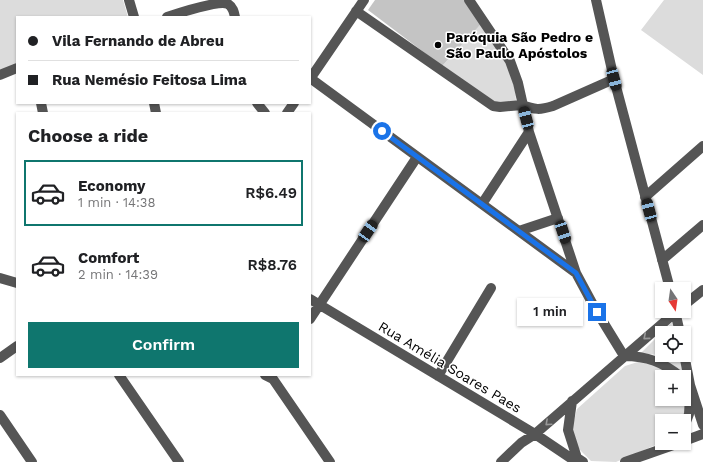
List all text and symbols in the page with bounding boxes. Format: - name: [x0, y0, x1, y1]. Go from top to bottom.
- place label: Paróquia São Pedro e São Paulo Apóstolos: [446, 29, 593, 61]
- text: Vila Fernando de Abreu: [52, 32, 224, 50]
- marker: Paróquia São Pedro e São Paulo Apóstolos: [433, 40, 443, 50]
- car: [605, 66, 623, 92]
- text: Rua Nemésio Feitosa Lima: [52, 71, 247, 89]
- car: [517, 105, 535, 131]
- route start: [373, 122, 391, 140]
- text: Choose a ride: [28, 125, 148, 146]
- icon: car: [30, 175, 66, 211]
- text: Economy: [78, 177, 145, 195]
- text: R$6.49: [245, 184, 297, 202]
- text: 1 min · 14:38: [78, 195, 155, 210]
- car: [640, 197, 658, 223]
- car: [356, 218, 380, 244]
- car: [554, 219, 572, 245]
- icon: car: [30, 247, 66, 283]
- text: Comfort: [78, 249, 139, 267]
- text: R$8.76: [248, 256, 297, 274]
- text: 2 min · 14:39: [78, 267, 158, 282]
- north arrow: [655, 282, 691, 318]
- map controls: [655, 282, 691, 450]
- callout: 1 min: [517, 298, 583, 326]
- route end: [588, 303, 606, 321]
- text: 1 min: [533, 304, 567, 319]
- street label: Rua Amélia Soares Paes: [376, 318, 524, 416]
- button: Confirm: [28, 322, 299, 368]
- button: locate: [655, 326, 691, 362]
- one-way arrow: [643, 333, 650, 340]
- button: +: [655, 370, 691, 406]
- button: −: [655, 414, 691, 450]
- one-way arrow: [545, 418, 552, 425]

